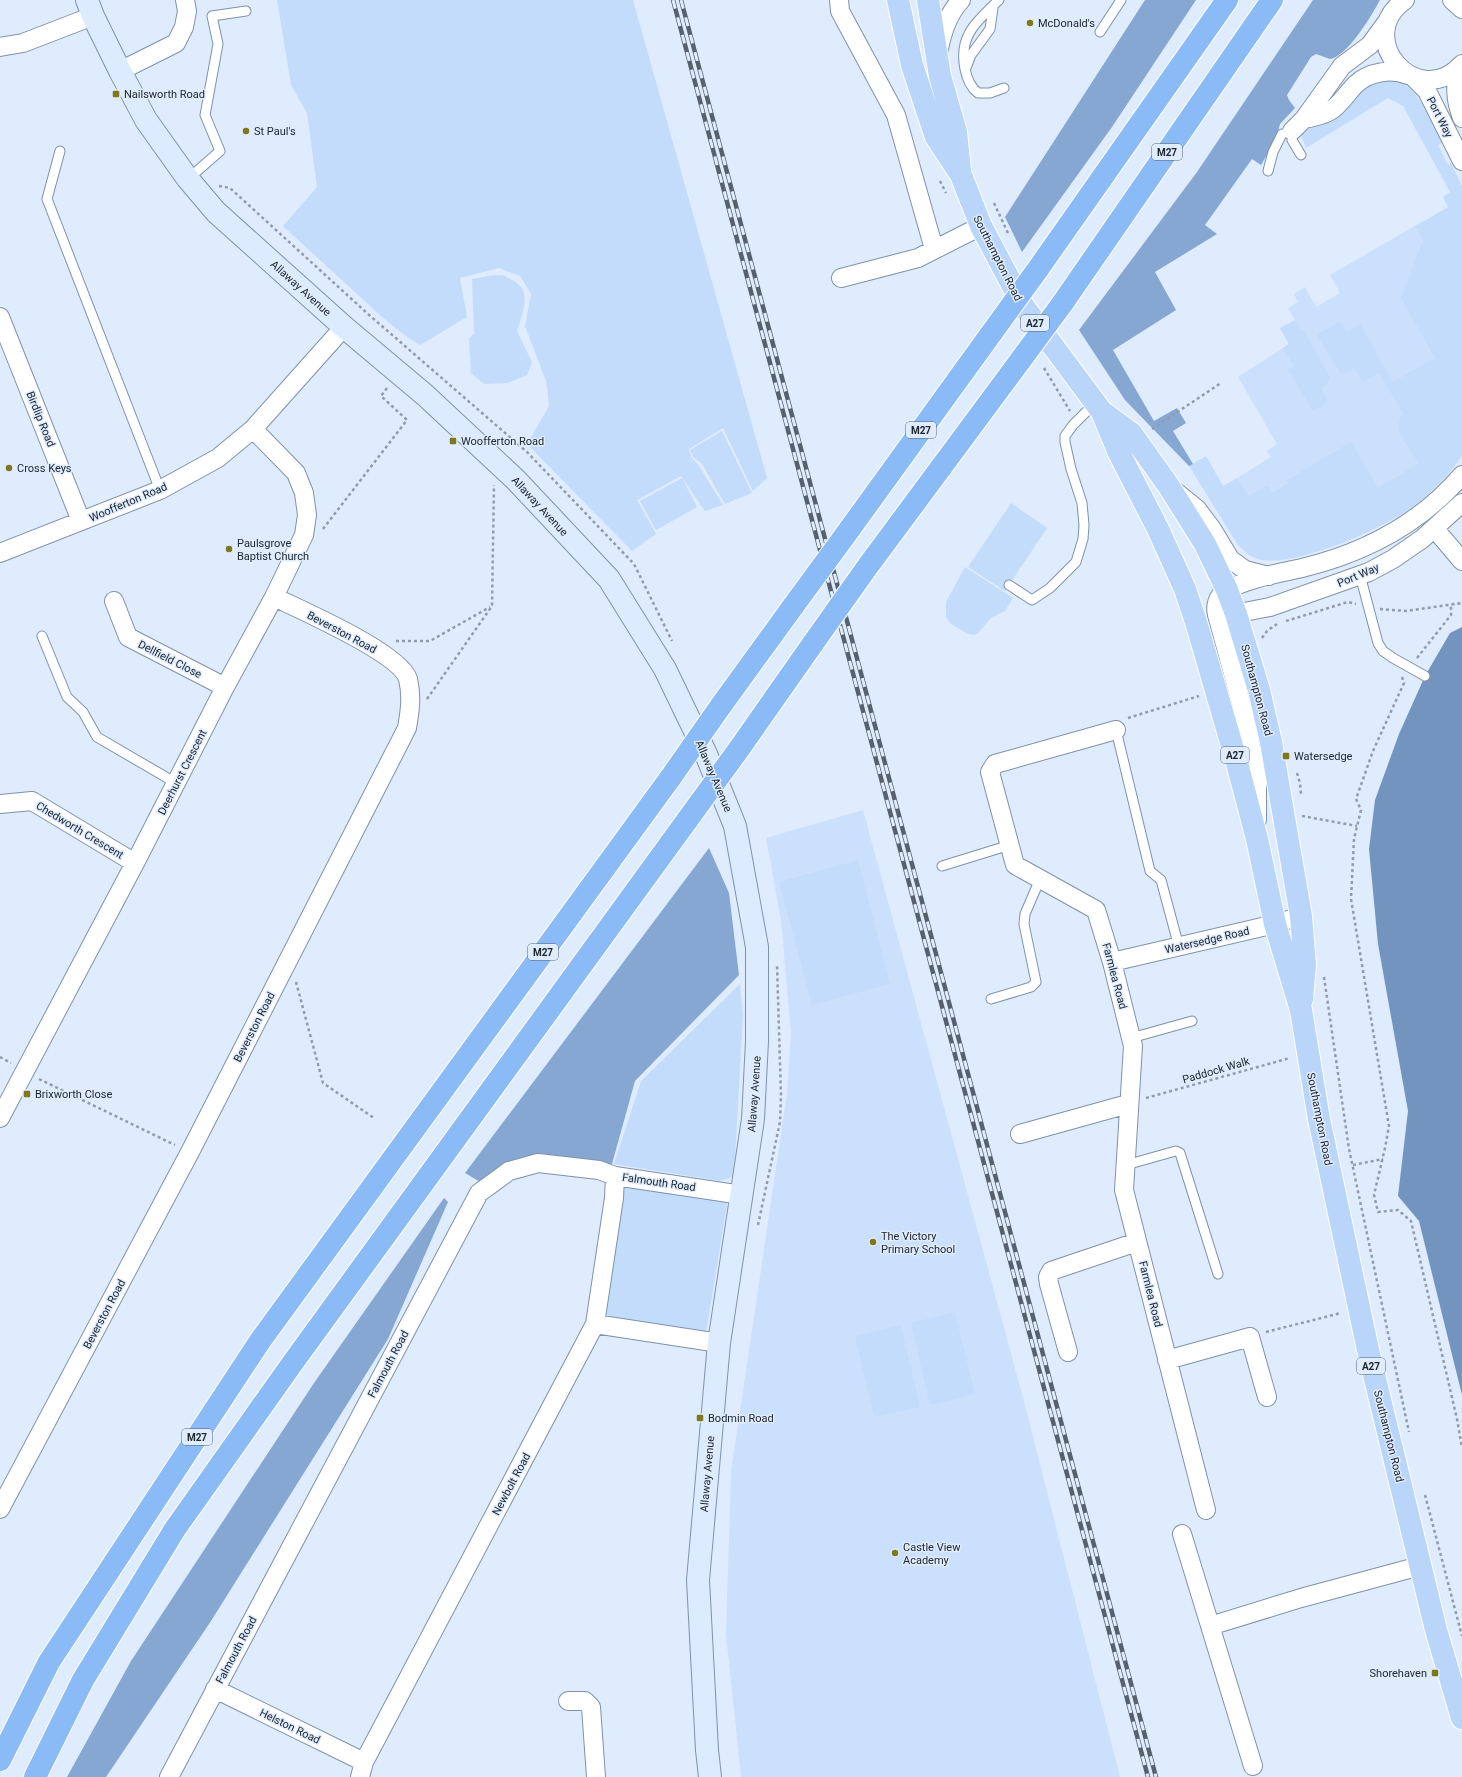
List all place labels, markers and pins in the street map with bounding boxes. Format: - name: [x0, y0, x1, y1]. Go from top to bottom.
- place label: McDonald's: [1038, 17, 1095, 30]
- marker: McDonald's: [1025, 18, 1035, 28]
- place label: Nailsworth Road: [124, 88, 205, 101]
- marker: Nailsworth Road: [111, 89, 121, 99]
- place label: St Paul's: [254, 125, 296, 138]
- marker: St Paul's: [241, 126, 251, 136]
- place label: Woofferton Road: [461, 435, 544, 448]
- marker: Woofferton Road: [448, 436, 458, 446]
- place label: Cross Keys: [17, 462, 72, 475]
- marker: Cross Keys: [4, 463, 14, 473]
- place label: Paulsgrove Baptist Church: [237, 537, 309, 563]
- marker: Paulsgrove Baptist Church: [224, 544, 234, 554]
- place label: Watersedge: [1294, 750, 1353, 763]
- marker: Watersedge: [1281, 751, 1291, 761]
- place label: Brixworth Close: [35, 1088, 112, 1101]
- marker: Brixworth Close: [22, 1089, 32, 1099]
- place label: The Victory Primary School: [881, 1230, 955, 1256]
- marker: The Victory Primary School: [868, 1237, 878, 1247]
- place label: Bodmin Road: [708, 1412, 774, 1425]
- marker: Bodmin Road: [695, 1413, 705, 1423]
- place label: Castle View Academy: [903, 1541, 961, 1567]
- marker: Castle View Academy: [890, 1548, 900, 1558]
- place label: Shorehaven: [1370, 1667, 1427, 1680]
- marker: Shorehaven: [1430, 1668, 1440, 1678]

